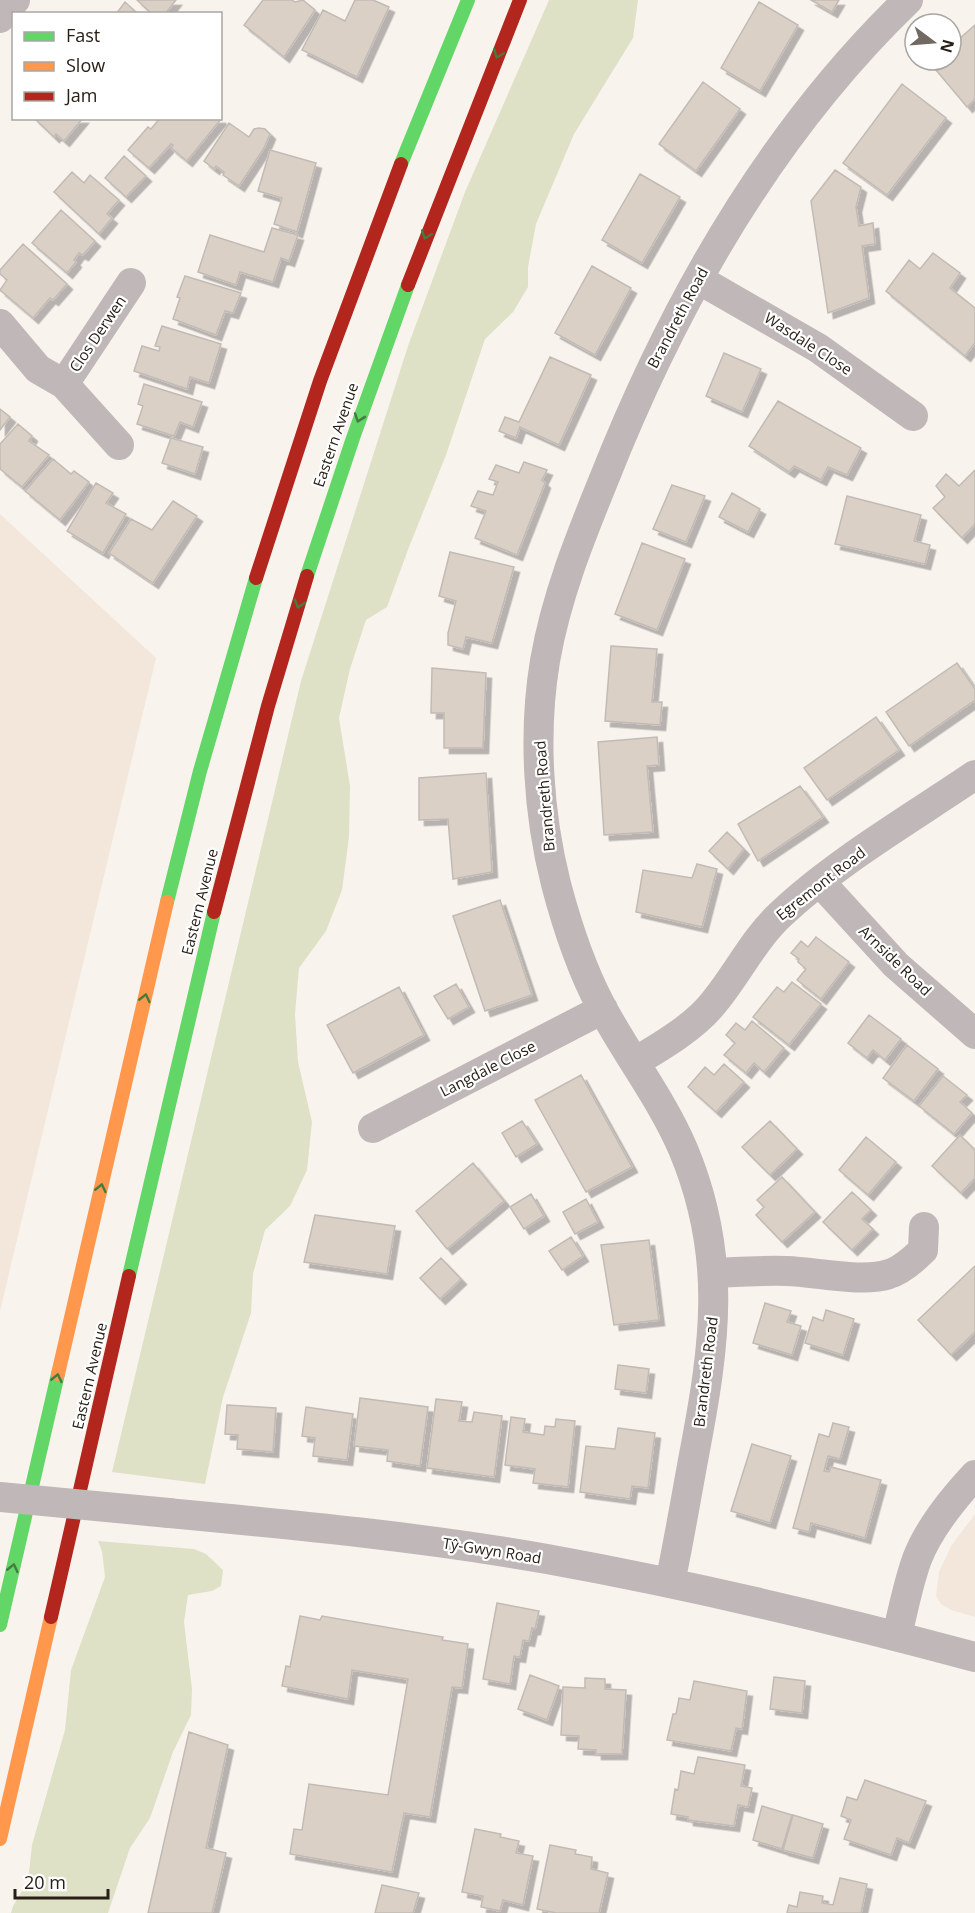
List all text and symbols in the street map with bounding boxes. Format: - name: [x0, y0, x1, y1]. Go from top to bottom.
- legend: [12, 12, 222, 120]
- north arrow: [903, 12, 963, 72]
- text: Fast: [66, 23, 100, 47]
- text: N: [935, 37, 960, 55]
- one-way arrow: [493, 48, 505, 59]
- text: Slow: [66, 53, 105, 77]
- text: Jam: [64, 83, 98, 107]
- one-way arrow: [421, 229, 433, 240]
- street label: Brandreth Road: [642, 264, 712, 371]
- street label: Clos Derwen: [64, 291, 130, 376]
- street label: Wasdale Close: [761, 307, 856, 379]
- street label: Eastern Avenue: [308, 380, 362, 489]
- one-way arrow: [354, 412, 366, 423]
- one-way arrow: [294, 598, 306, 609]
- street label: Brandreth Road: [529, 740, 559, 852]
- street label: Egremont Road: [772, 842, 869, 924]
- street label: Eastern Avenue: [176, 846, 222, 957]
- street label: Arnside Road: [855, 921, 936, 1000]
- one-way arrow: [137, 993, 150, 1003]
- street label: Langdale Close: [436, 1035, 539, 1101]
- one-way arrow: [94, 1183, 107, 1193]
- street label: Brandreth Road: [688, 1315, 722, 1428]
- street label: Eastern Avenue: [67, 1320, 111, 1431]
- one-way arrow: [50, 1373, 63, 1383]
- street label: Tŷ-Gwyn Road: [441, 1532, 543, 1568]
- one-way arrow: [6, 1563, 19, 1573]
- scale bar: [15, 1862, 108, 1900]
- text: 20 m: [24, 1870, 66, 1894]

